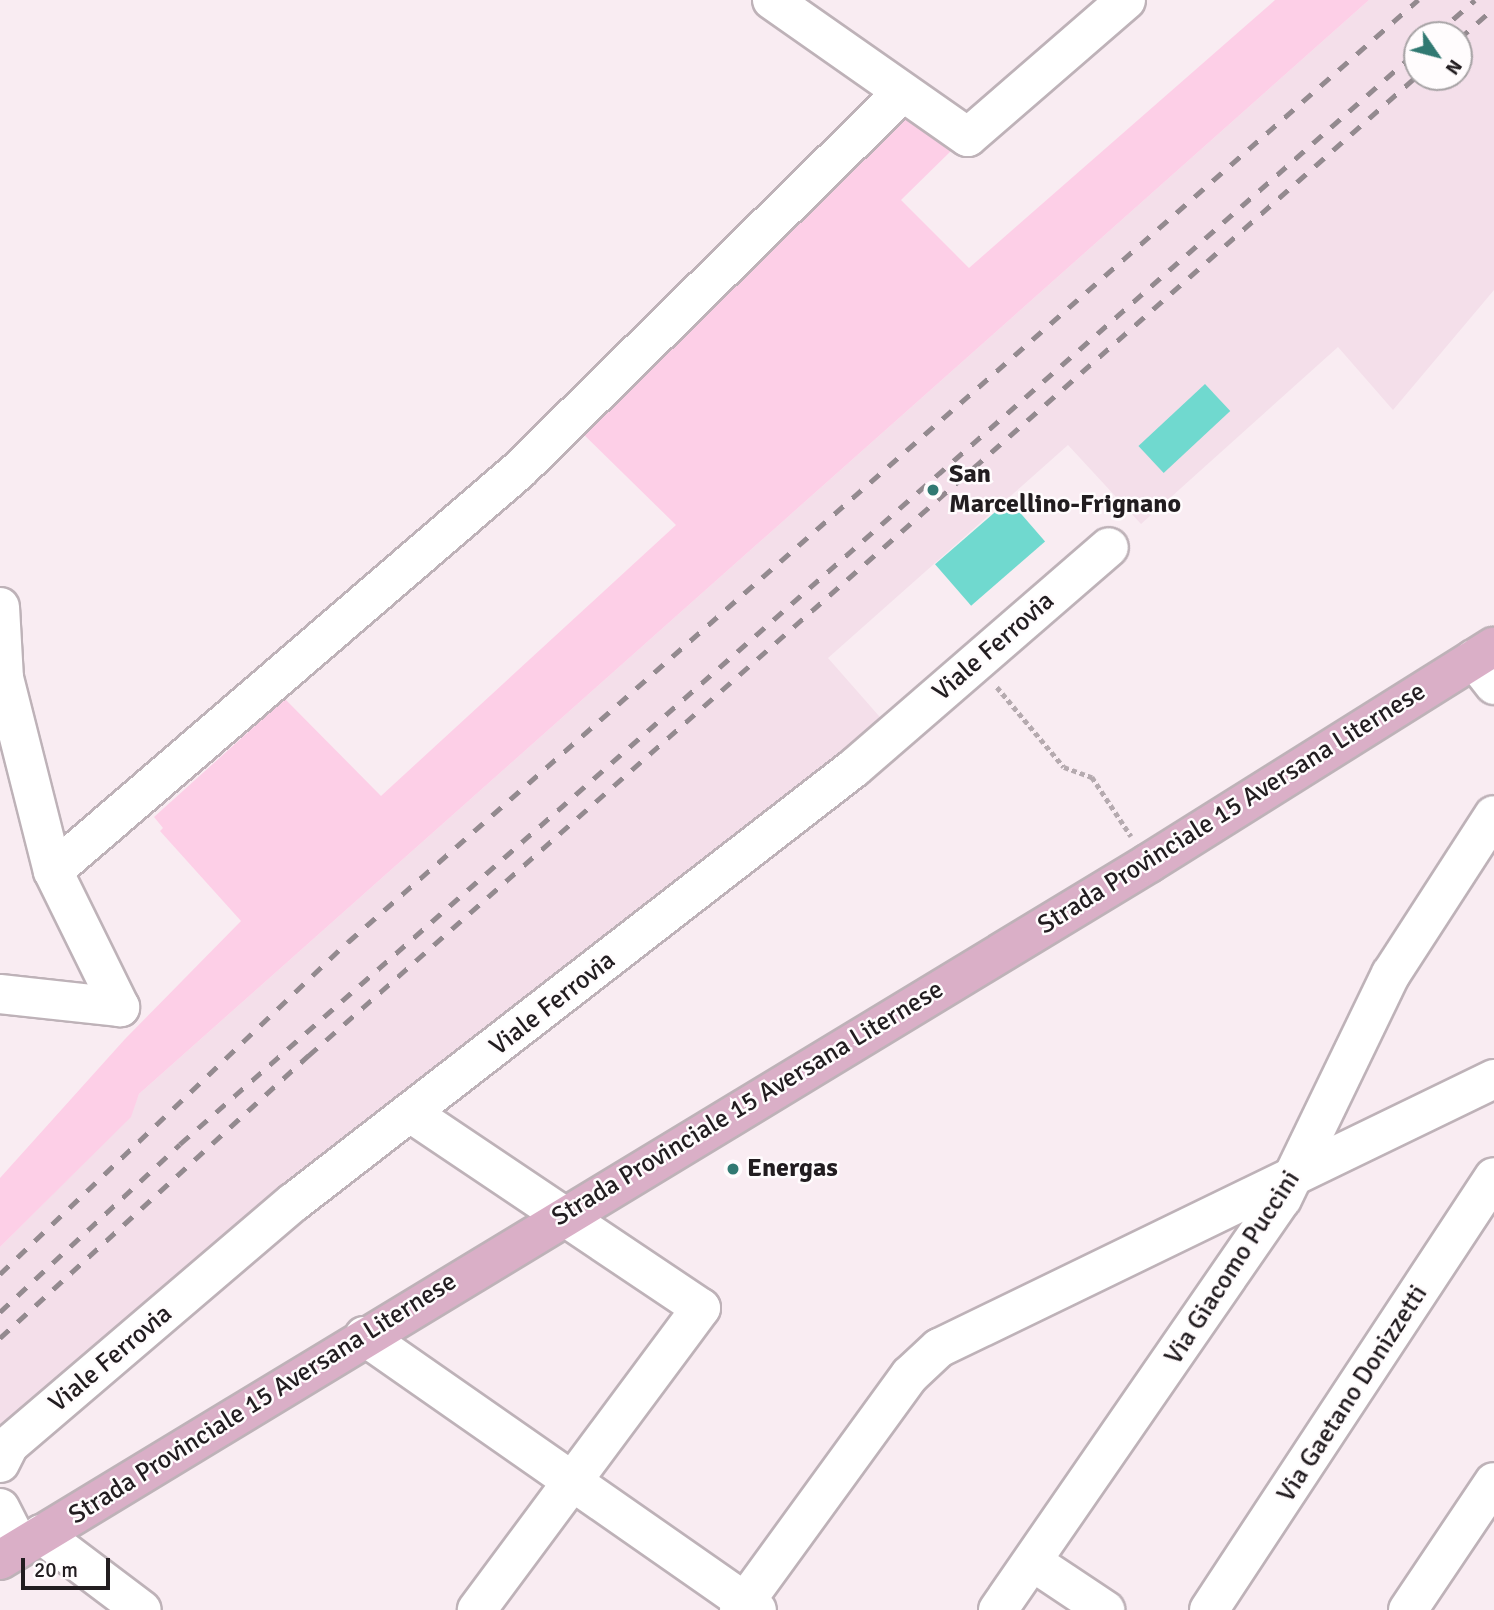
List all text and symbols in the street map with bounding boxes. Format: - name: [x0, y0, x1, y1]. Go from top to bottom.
- north arrow: [1403, 21, 1473, 91]
- text: N: [1440, 55, 1467, 79]
- place label: San Marcellino-Frignano: [949, 459, 1181, 520]
- marker: San Marcellino-Frignano: [923, 480, 943, 500]
- street label: Viale Ferrovia: [927, 586, 1061, 708]
- street label: Strada Provinciale 15 Aversana Liternese: [1033, 676, 1431, 942]
- street label: Viale Ferrovia: [484, 945, 622, 1063]
- street label: Strada Provinciale 15 Aversana Liternese: [547, 974, 949, 1234]
- place label: Energas: [747, 1153, 838, 1185]
- marker: Energas: [725, 1161, 741, 1177]
- street label: Via Giacomo Puccini: [1159, 1165, 1307, 1371]
- street label: Strada Provinciale 15 Aversana Liternese: [64, 1266, 462, 1532]
- street label: Via Gaetano Donizzetti: [1271, 1280, 1435, 1508]
- street label: Viale Ferrovia: [43, 1299, 179, 1419]
- scale bar: [24, 1544, 114, 1588]
- text: 20 m: [34, 1557, 78, 1583]

